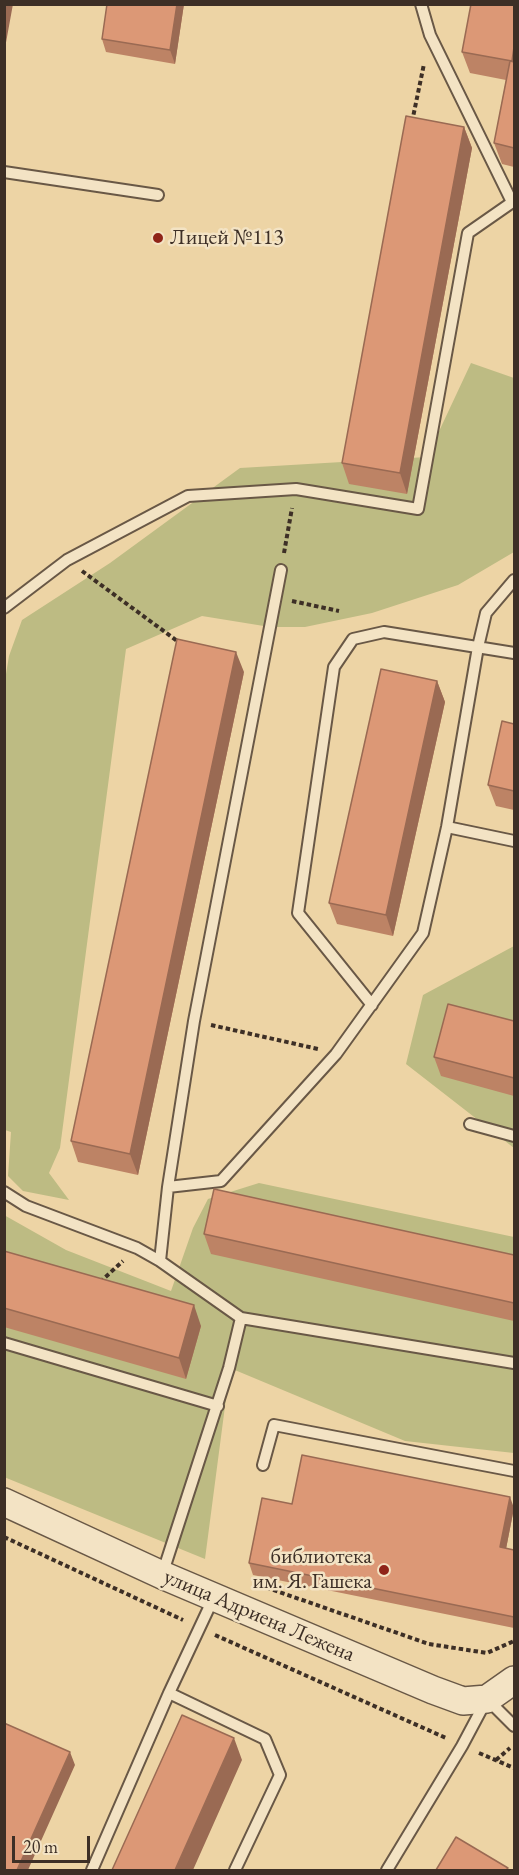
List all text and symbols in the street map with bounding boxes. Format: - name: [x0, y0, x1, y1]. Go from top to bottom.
- place label: Лицей №113: [170, 225, 284, 251]
- marker: Лицей №113: [151, 231, 165, 245]
- place label: библиотека им. Я. Гашека: [252, 1544, 372, 1596]
- marker: библиотека им. Я. Гашека: [377, 1563, 391, 1577]
- street label: улица Адриена Лежена: [160, 1564, 358, 1668]
- scale bar: [15, 1824, 93, 1862]
- text: 20 m: [23, 1835, 58, 1858]

